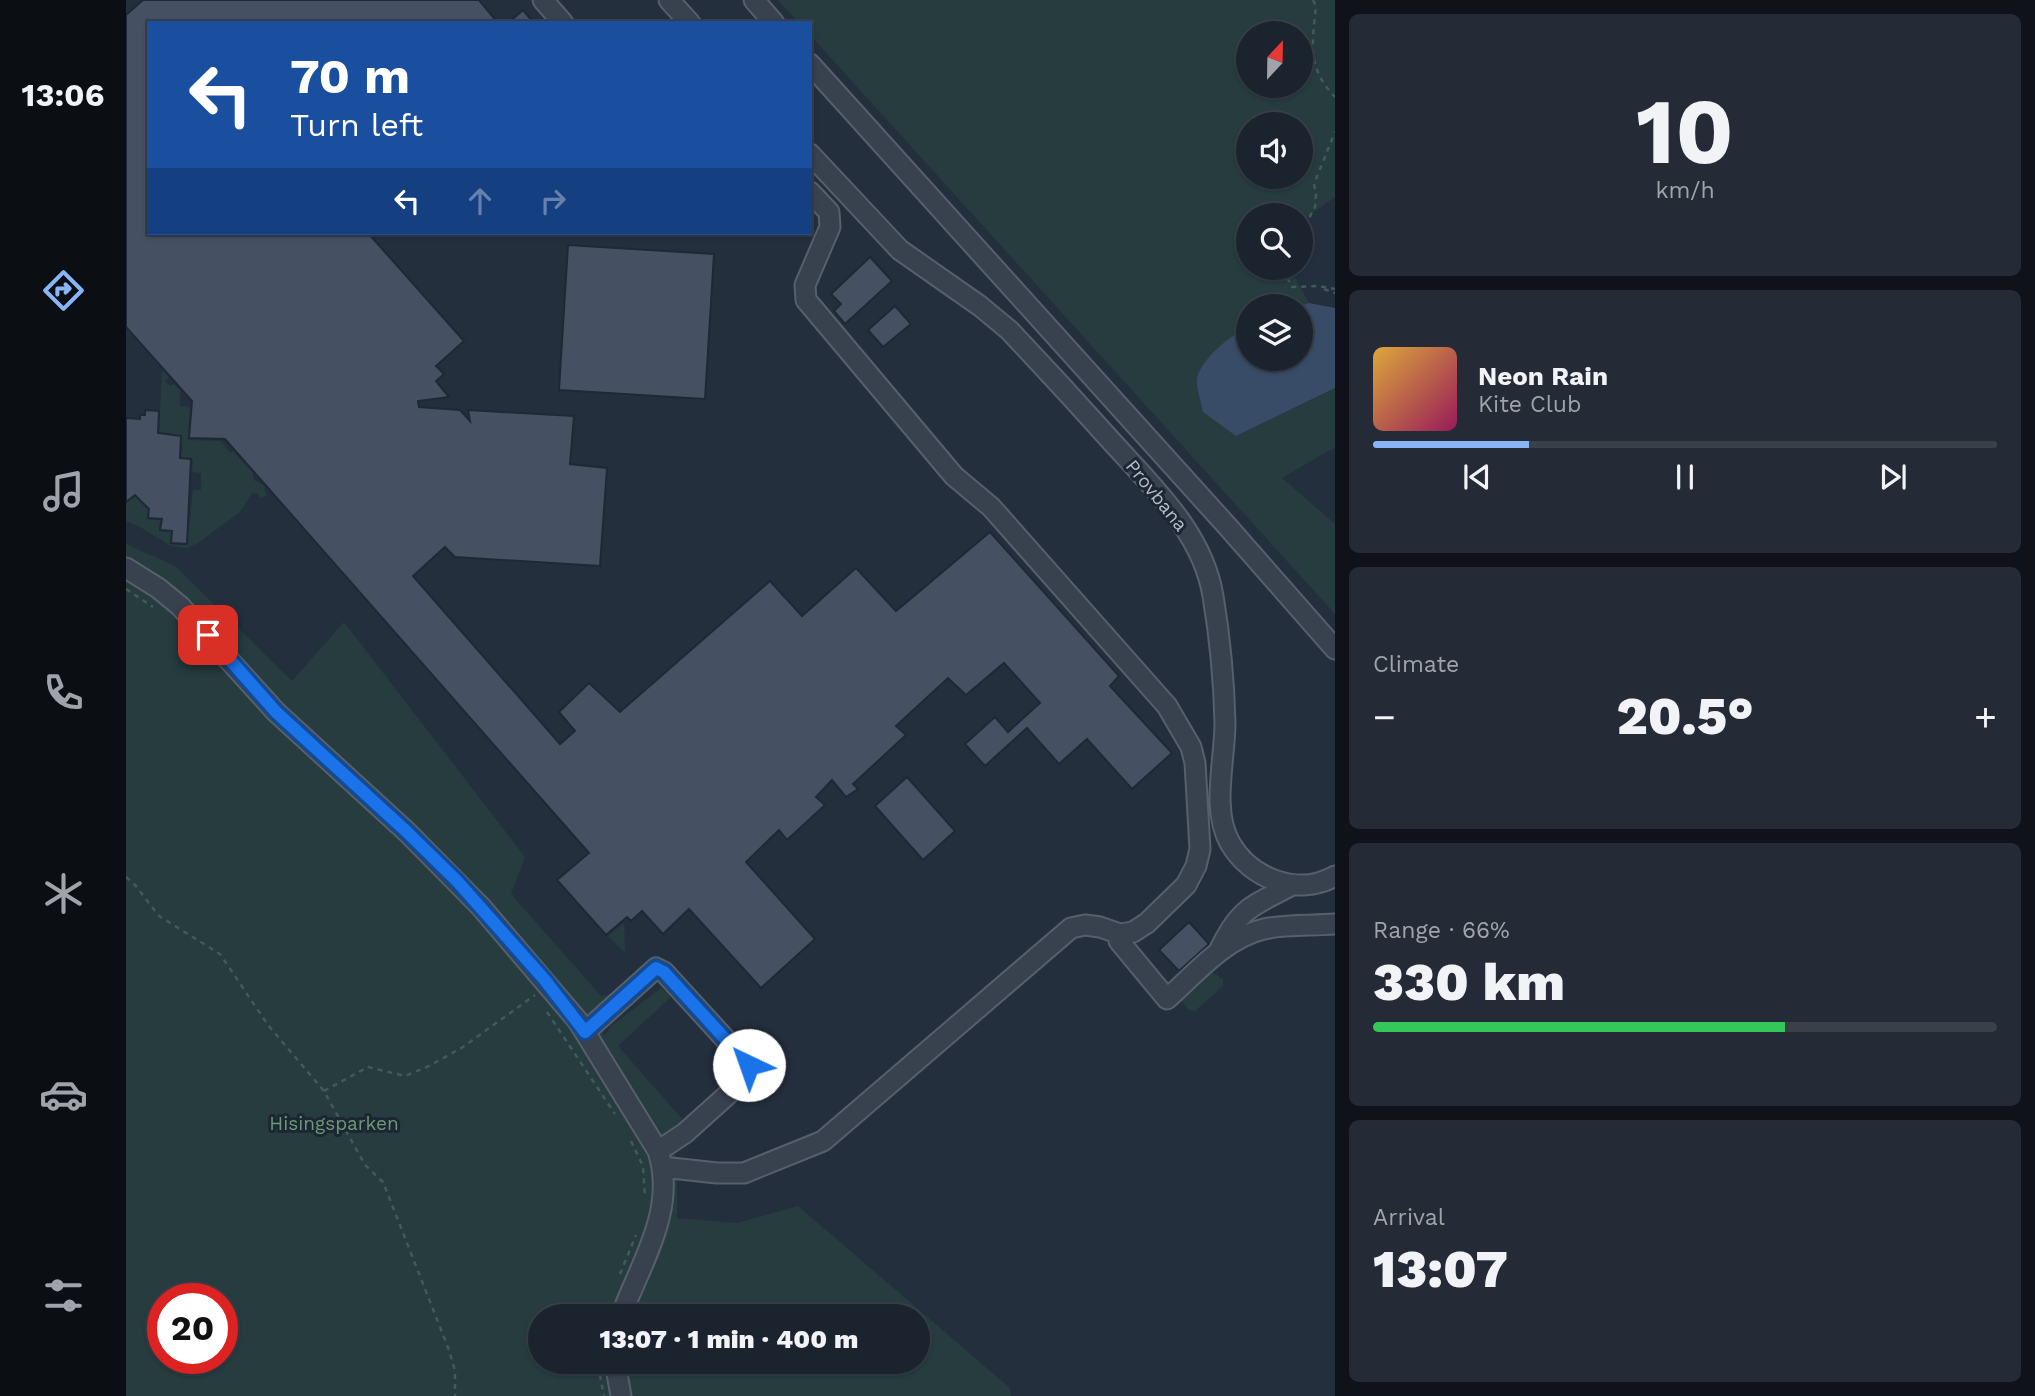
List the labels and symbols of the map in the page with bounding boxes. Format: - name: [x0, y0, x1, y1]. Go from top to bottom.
- north arrow: [1236, 21, 1312, 98]
- street label: Provbana: [1121, 455, 1193, 536]
- pin: [178, 605, 238, 665]
- position arrow: [712, 1028, 786, 1102]
- park label: Hisingsparken: [269, 1112, 399, 1135]
- speed limit sign: 20: [147, 1283, 238, 1374]

